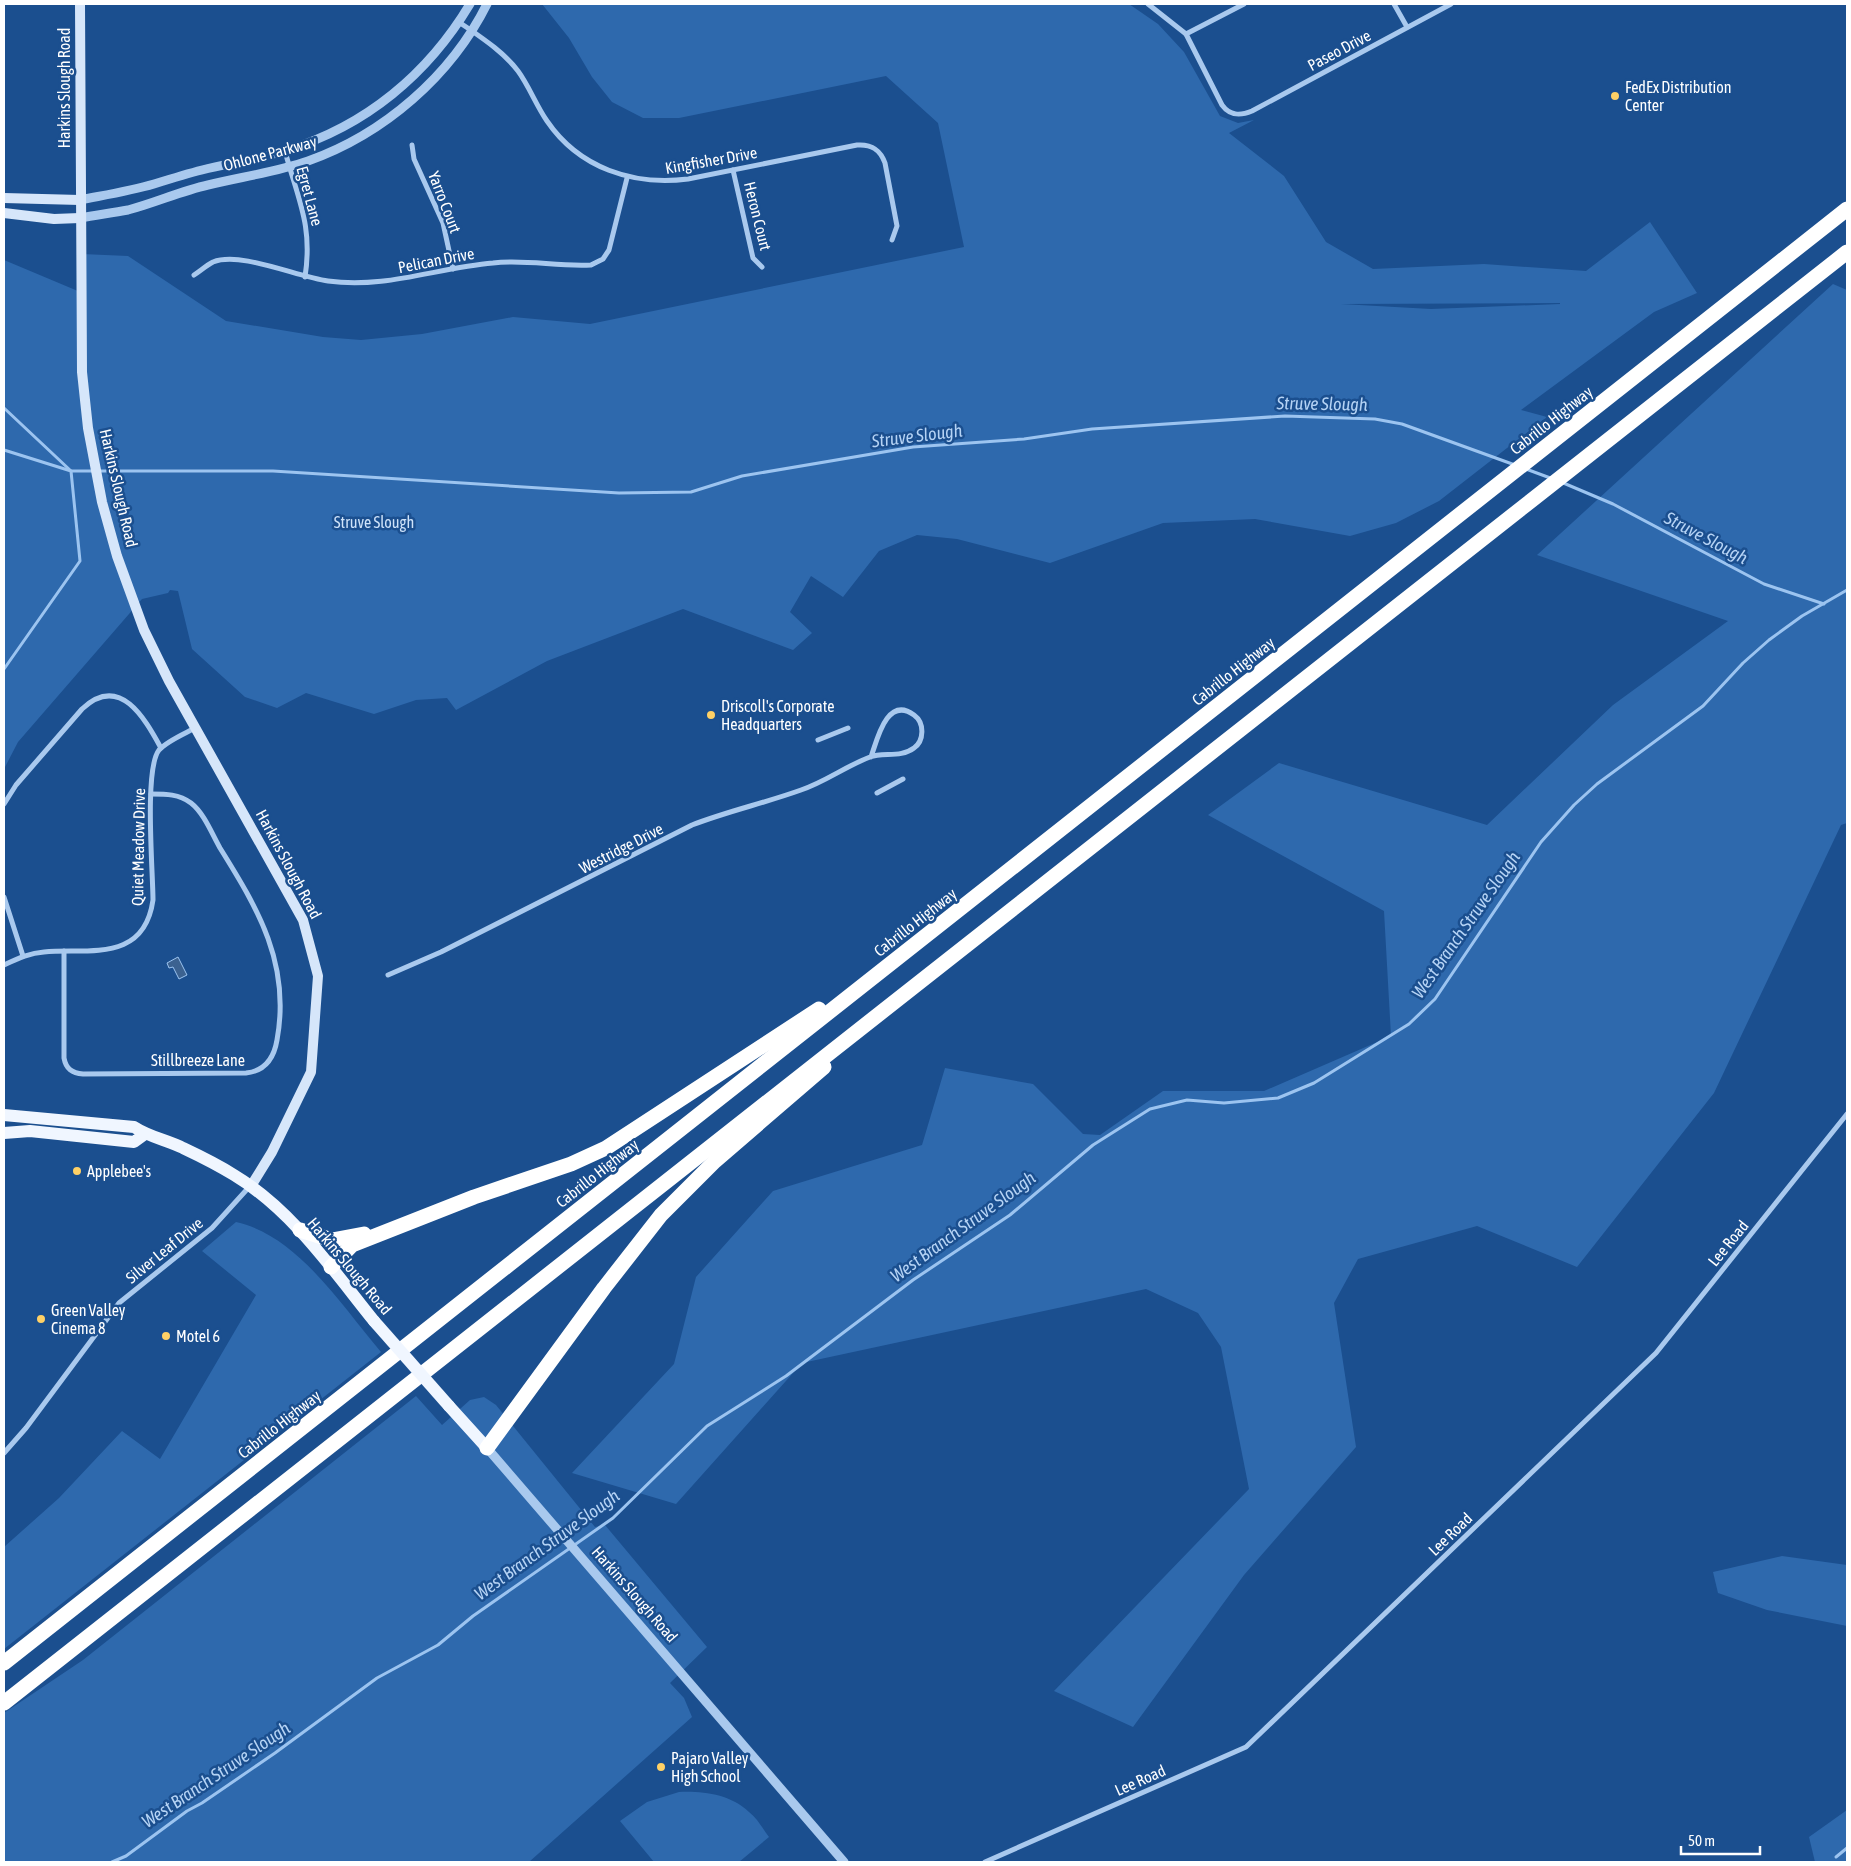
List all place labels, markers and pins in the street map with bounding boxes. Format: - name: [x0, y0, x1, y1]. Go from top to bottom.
- place label: FedEx Distribution Center: [1625, 78, 1732, 114]
- marker: FedEx Distribution Center: [1609, 90, 1621, 102]
- place label: Driscoll's Corporate Headquarters: [721, 697, 835, 734]
- marker: Driscoll's Corporate Headquarters: [705, 709, 717, 721]
- place label: Applebee's: [87, 1162, 152, 1181]
- marker: Applebee's: [71, 1165, 83, 1177]
- place label: Green Valley Cinema 8: [51, 1301, 126, 1337]
- marker: Green Valley Cinema 8: [35, 1313, 47, 1325]
- place label: Motel 6: [176, 1327, 220, 1345]
- marker: Motel 6: [160, 1330, 172, 1342]
- place label: Pajaro Valley High School: [671, 1749, 749, 1786]
- marker: Pajaro Valley High School: [655, 1761, 667, 1773]

